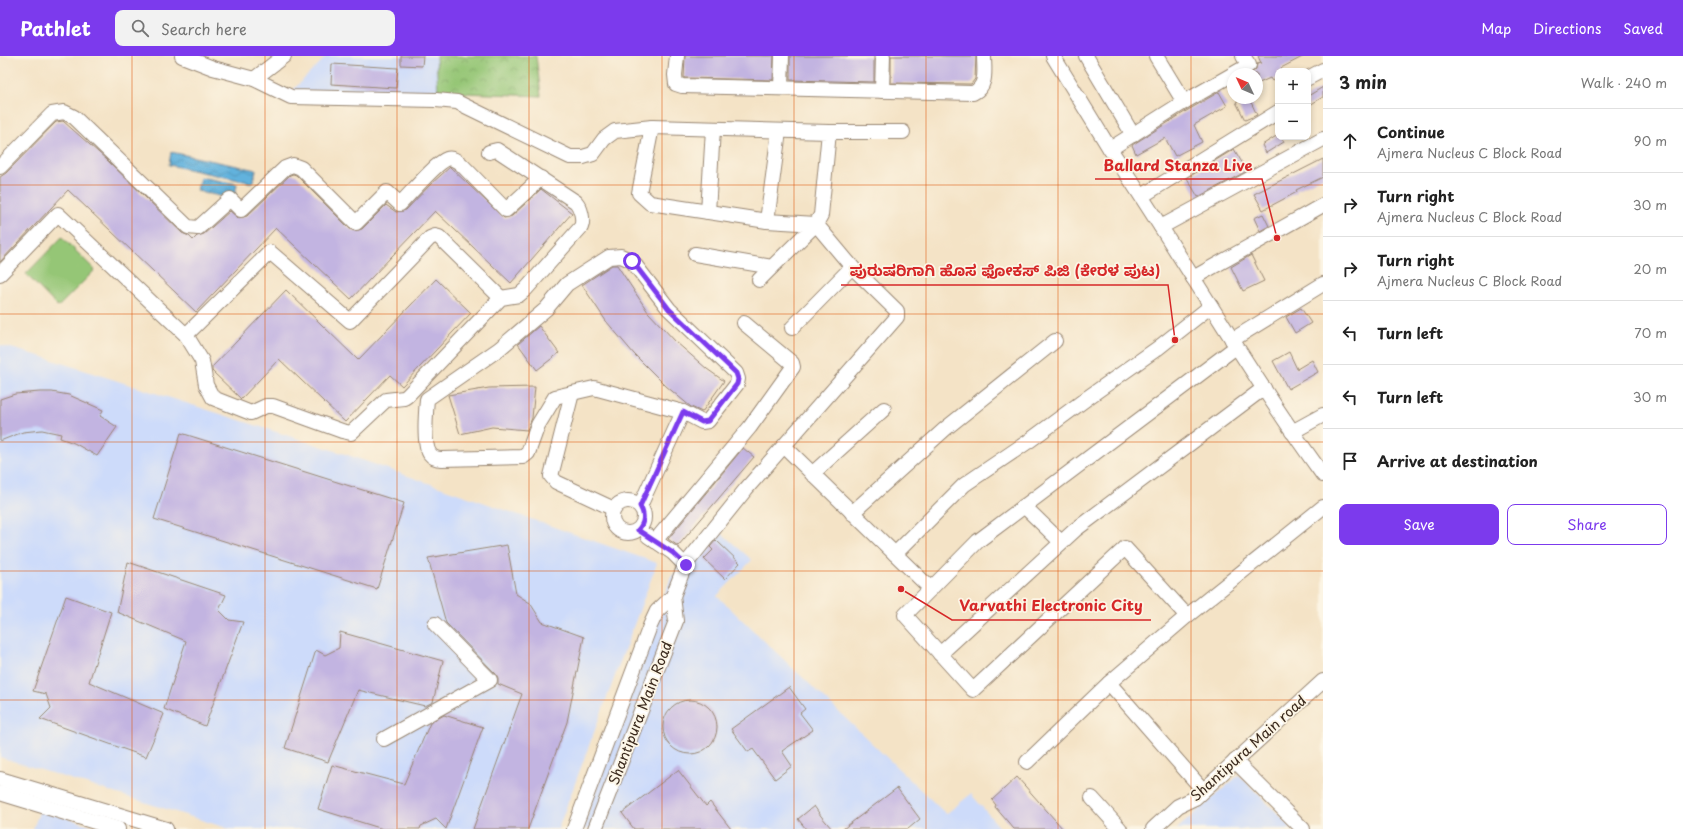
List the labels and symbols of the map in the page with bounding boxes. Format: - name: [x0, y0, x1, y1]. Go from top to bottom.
- north arrow: [1227, 68, 1263, 104]
- callout: Ballard Stanza Live: [1095, 152, 1262, 179]
- text: Ballard Stanza Live: [1103, 153, 1253, 176]
- route start: [623, 252, 641, 270]
- callout: ಪುರುಷರಿಗಾಗಿ ಹೊಸ ಫೋಕಸ್ ಪಿಜಿ (ಕೇರಳ ಪುಟ): [841, 258, 1168, 285]
- text: ಪುರುಷರಿಗಾಗಿ ಹೊಸ ಫೋಕಸ್ ಪಿಜಿ (ಕೇರಳ ಪುಟ): [850, 258, 1160, 281]
- route end: [677, 556, 695, 574]
- callout: Varvathi Electronic City: [952, 593, 1151, 620]
- text: Varvathi Electronic City: [959, 593, 1143, 616]
- street label: Shantipura Main Road: [603, 638, 677, 788]
- street label: Shantipura Main road: [1185, 690, 1311, 806]

